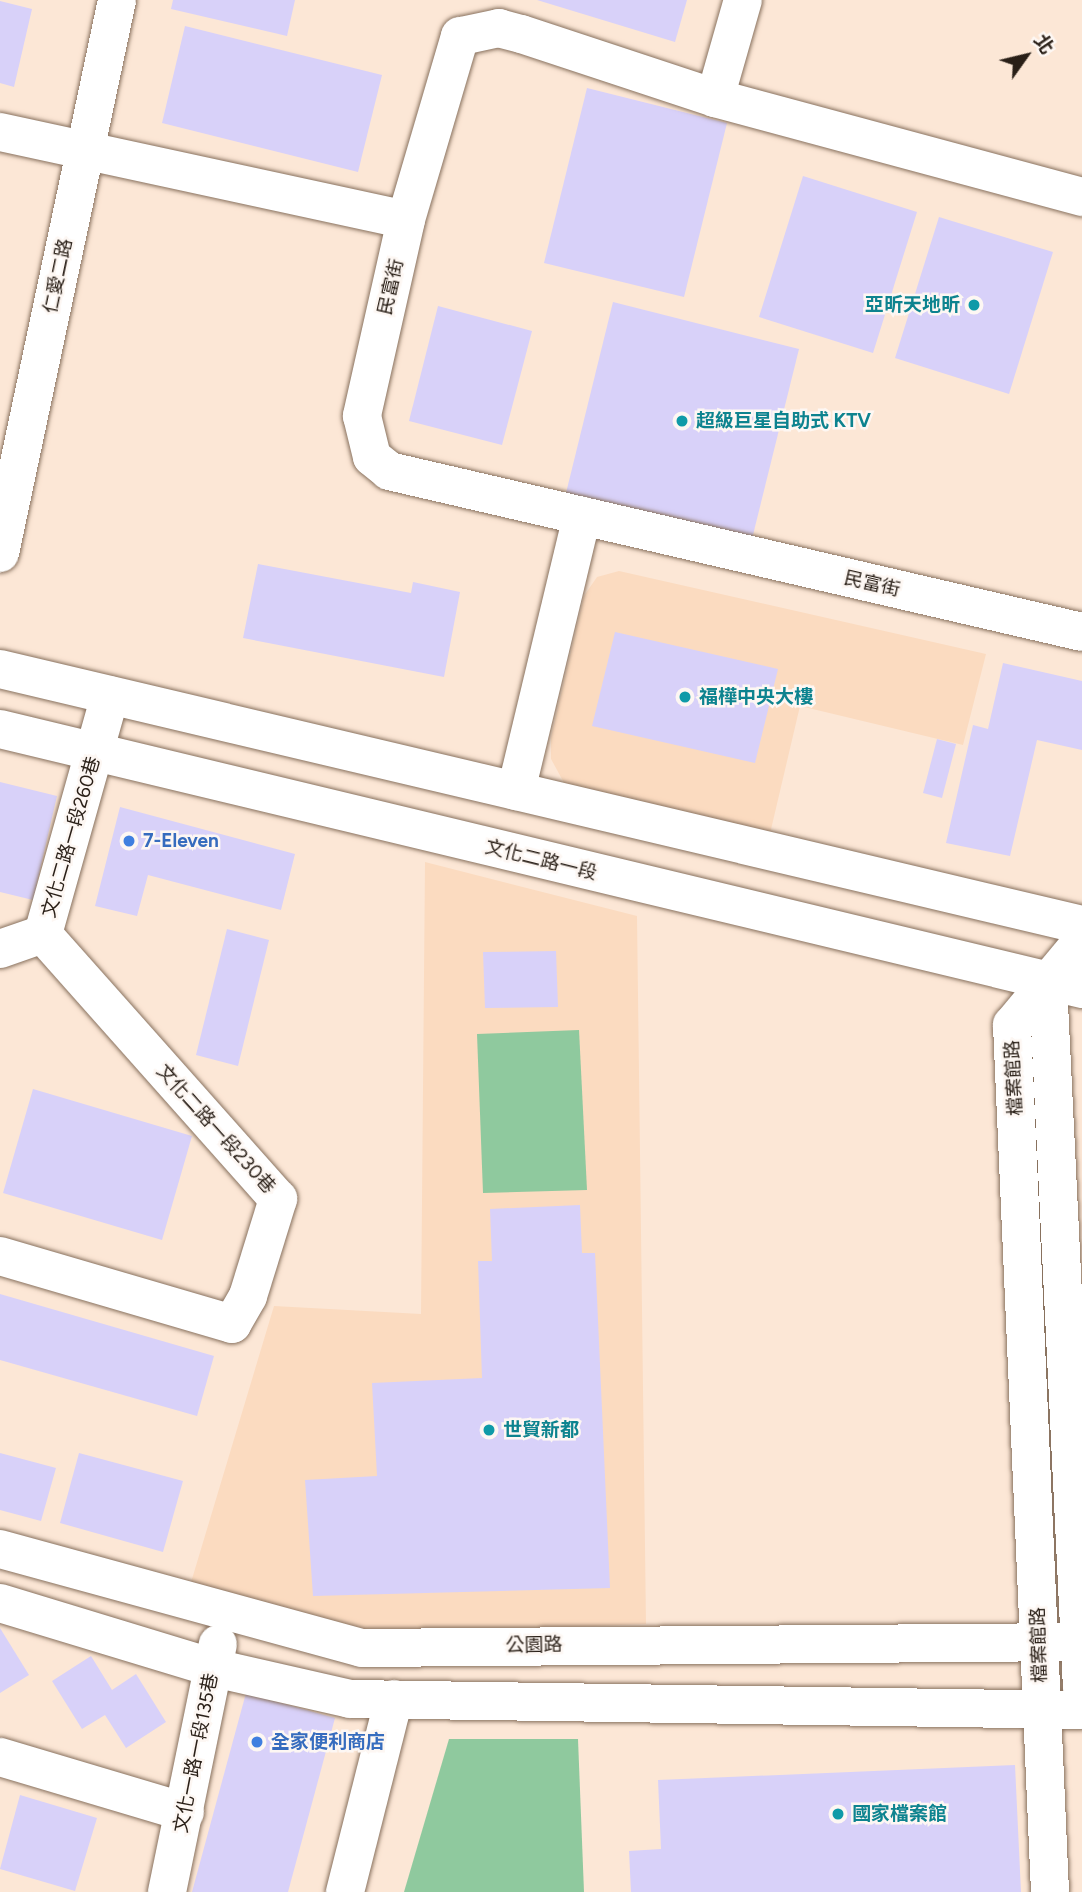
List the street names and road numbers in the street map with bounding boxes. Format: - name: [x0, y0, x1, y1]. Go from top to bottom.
- street label: 仁愛二路: [39, 236, 77, 316]
- street label: 民富街: [373, 257, 409, 317]
- street label: 民富街: [842, 566, 902, 602]
- street label: 文化二路一段260巷: [37, 754, 105, 920]
- street label: 文化二路一段: [483, 835, 599, 885]
- street label: 檔案館路: [1001, 1039, 1027, 1117]
- street label: 文化二路一段230巷: [152, 1060, 280, 1198]
- street label: 檔案館路: [1026, 1607, 1052, 1683]
- street label: 公園路: [505, 1633, 563, 1657]
- street label: 文化一路一段135巷: [169, 1671, 223, 1835]

